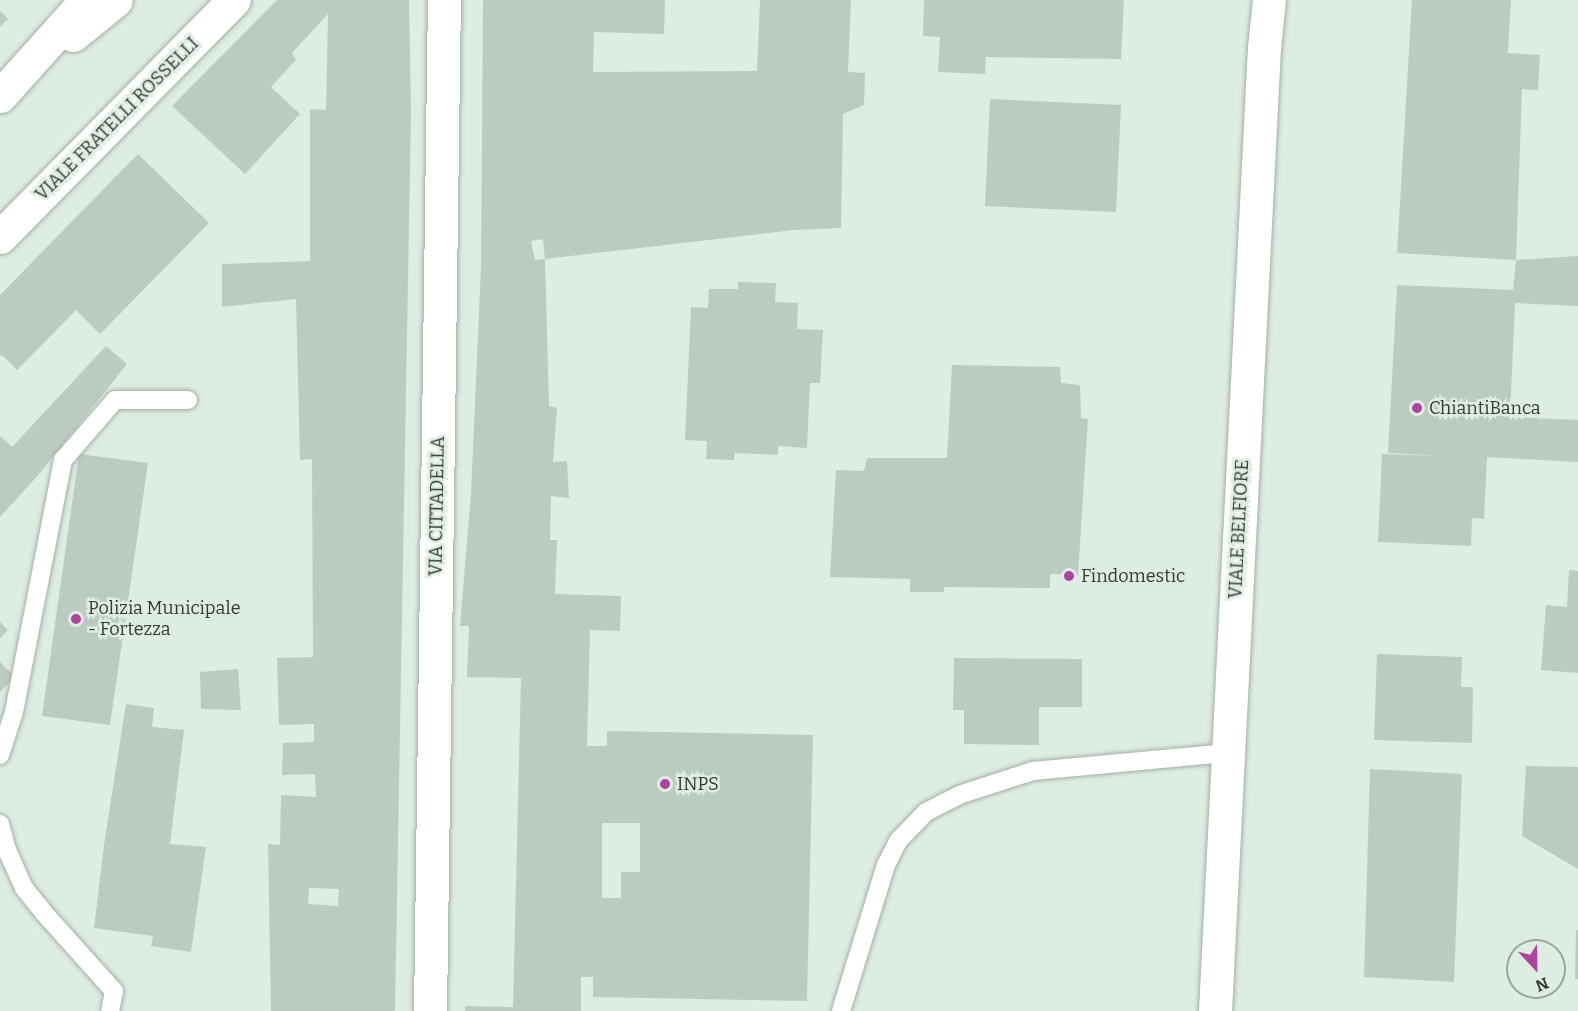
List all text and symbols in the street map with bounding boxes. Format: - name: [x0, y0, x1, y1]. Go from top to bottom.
- street label: VIALE FRATELLI ROSSELLI: [31, 33, 203, 205]
- place label: ChiantiBanca: [1429, 397, 1541, 419]
- marker: ChiantiBanca: [1410, 401, 1424, 415]
- street label: VIA CITTADELLA: [425, 436, 449, 576]
- street label: VIALE BELFIORE: [1225, 459, 1253, 599]
- place label: Findomestic: [1081, 565, 1185, 587]
- marker: Findomestic: [1062, 569, 1076, 583]
- place label: Polizia Municipale - Fortezza: [88, 598, 240, 640]
- marker: Polizia Municipale - Fortezza: [69, 612, 83, 626]
- place label: INPS: [677, 773, 719, 795]
- marker: INPS: [658, 777, 672, 791]
- north arrow: [1506, 939, 1566, 999]
- text: N: [1533, 973, 1551, 995]

